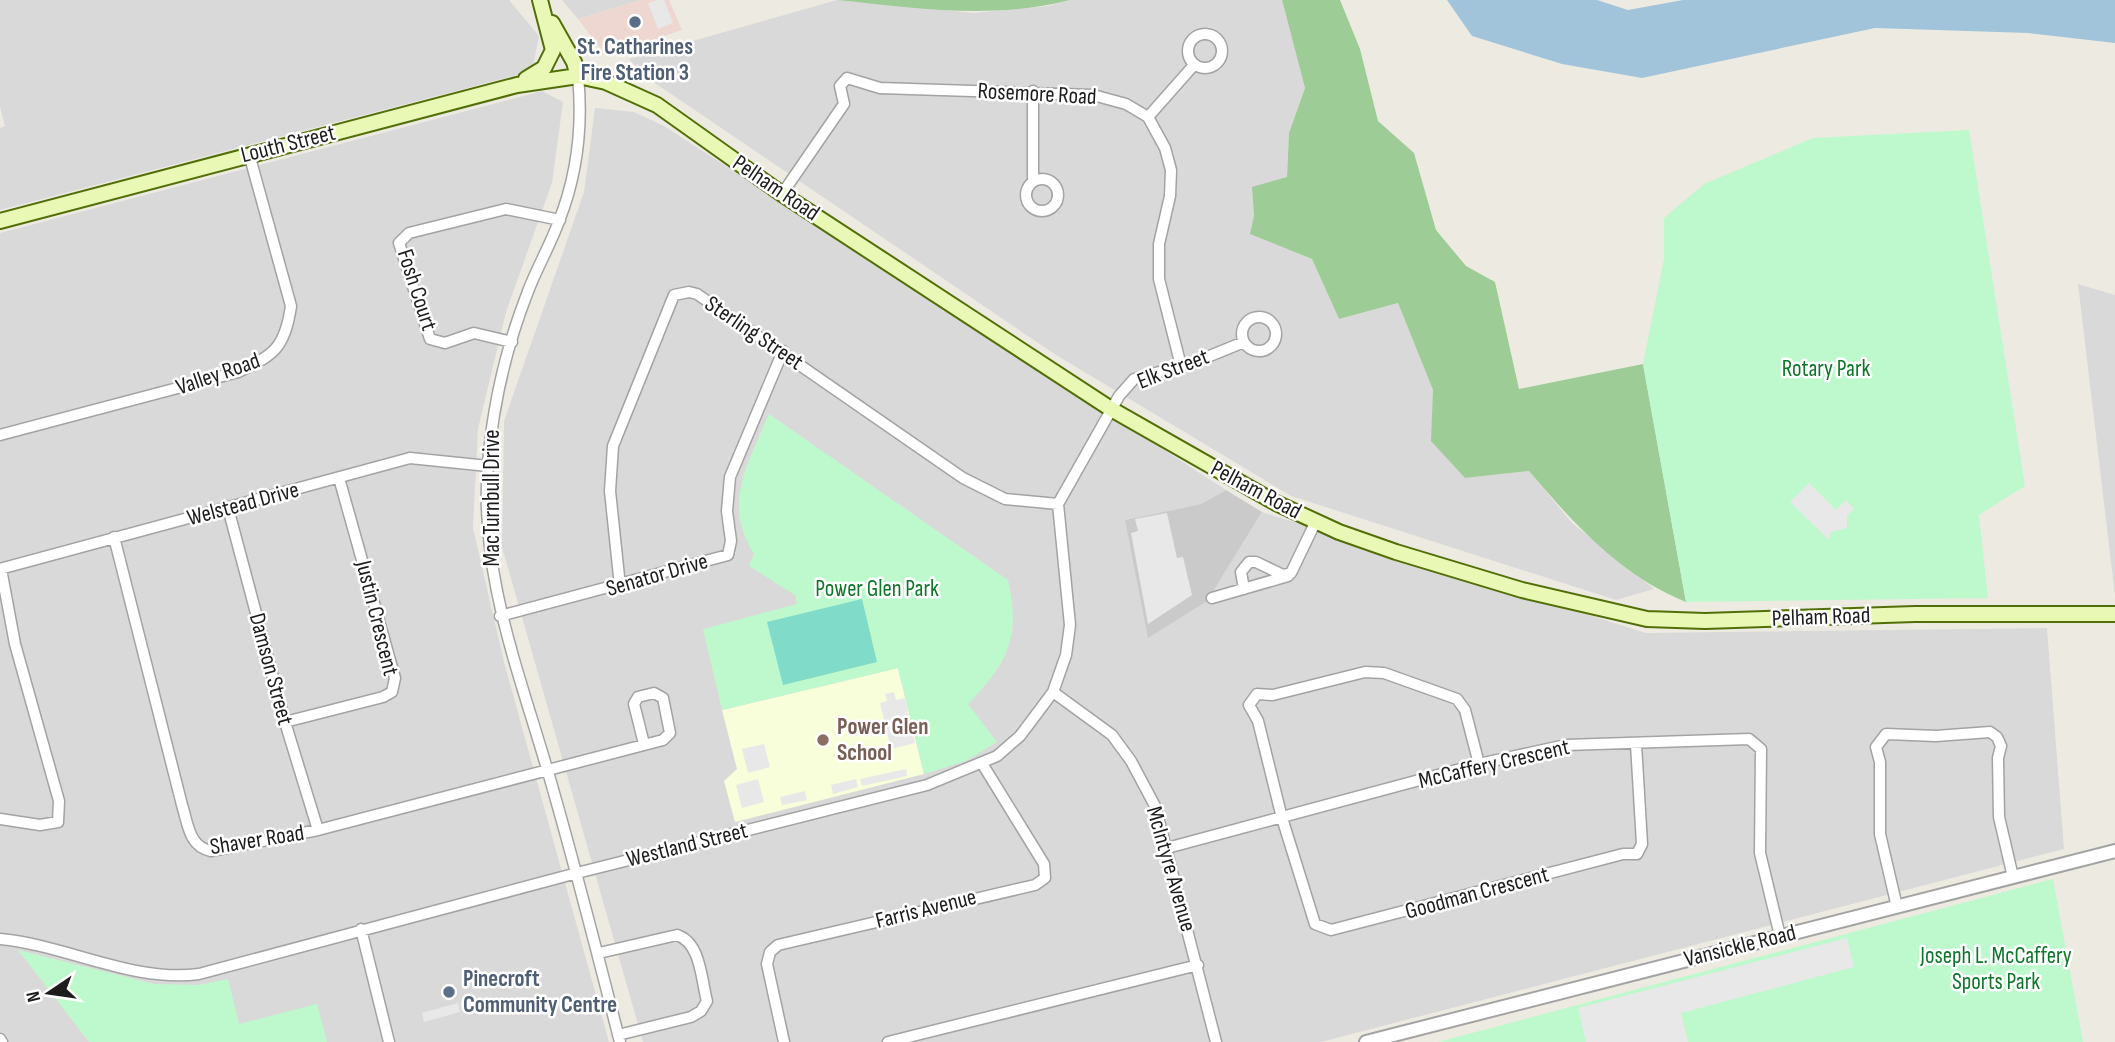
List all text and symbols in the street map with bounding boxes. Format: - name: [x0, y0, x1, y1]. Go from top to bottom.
- marker: St. Catharines Fire Station 3: [627, 14, 643, 30]
- place label: St. Catharines Fire Station 3: [577, 33, 693, 87]
- street label: Rosemore Road: [977, 77, 1097, 111]
- street label: Louth Street: [238, 119, 338, 169]
- street label: Pelham Road: [727, 149, 825, 227]
- street label: Fosh Court: [391, 246, 443, 334]
- street label: Sterling Street: [699, 290, 809, 376]
- street label: Elk Street: [1133, 343, 1213, 395]
- street label: Valley Road: [172, 347, 264, 401]
- park label: Rotary Park: [1782, 355, 1871, 383]
- street label: MacTurnbull Drive: [478, 430, 506, 567]
- street label: Pelham Road: [1206, 454, 1306, 526]
- street label: Welstead Drive: [184, 476, 302, 532]
- street label: Senator Drive: [603, 547, 711, 603]
- street label: Justin Crescent: [349, 557, 405, 678]
- park label: Power Glen Park: [815, 575, 939, 603]
- street label: Pelham Road: [1771, 601, 1871, 633]
- street label: Damson Street: [243, 610, 299, 728]
- place label: Power Glen School: [837, 713, 928, 767]
- marker: Power Glen School: [815, 732, 831, 748]
- street label: McCaffery Crescent: [1416, 733, 1572, 795]
- street label: McIntyre Avenue: [1140, 803, 1202, 935]
- street label: Westland Street: [624, 816, 750, 874]
- street label: Shaver Road: [208, 819, 306, 861]
- street label: Goodman Crescent: [1402, 860, 1552, 926]
- street label: Farris Avenue: [873, 883, 979, 935]
- street label: Vansickle Road: [1681, 919, 1799, 973]
- park label: Joseph L. McCaffery Sports Park: [1919, 942, 2072, 996]
- north arrow: [14, 958, 84, 1028]
- place label: Pinecroft Community Centre: [463, 965, 617, 1019]
- marker: Pinecroft Community Centre: [441, 984, 457, 1000]
- text: N: [22, 989, 46, 1004]

